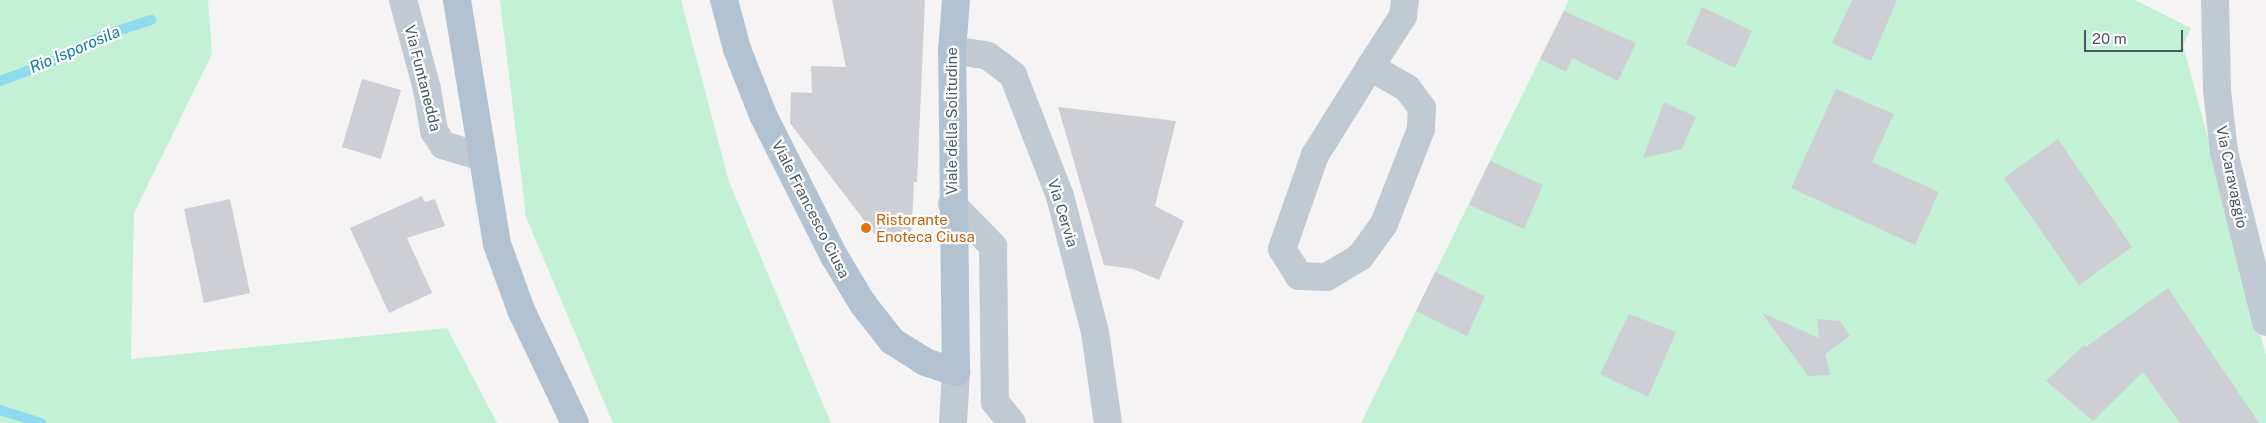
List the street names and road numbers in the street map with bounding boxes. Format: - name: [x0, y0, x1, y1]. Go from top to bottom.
- street label: Via Funtanedda: [401, 23, 445, 133]
- street label: Viale della Solitudine: [943, 47, 961, 195]
- street label: Via Caravaggio: [2212, 124, 2252, 230]
- street label: Viale Francesco Ciusa: [768, 137, 854, 281]
- street label: Via Cervia: [1044, 177, 1082, 249]

